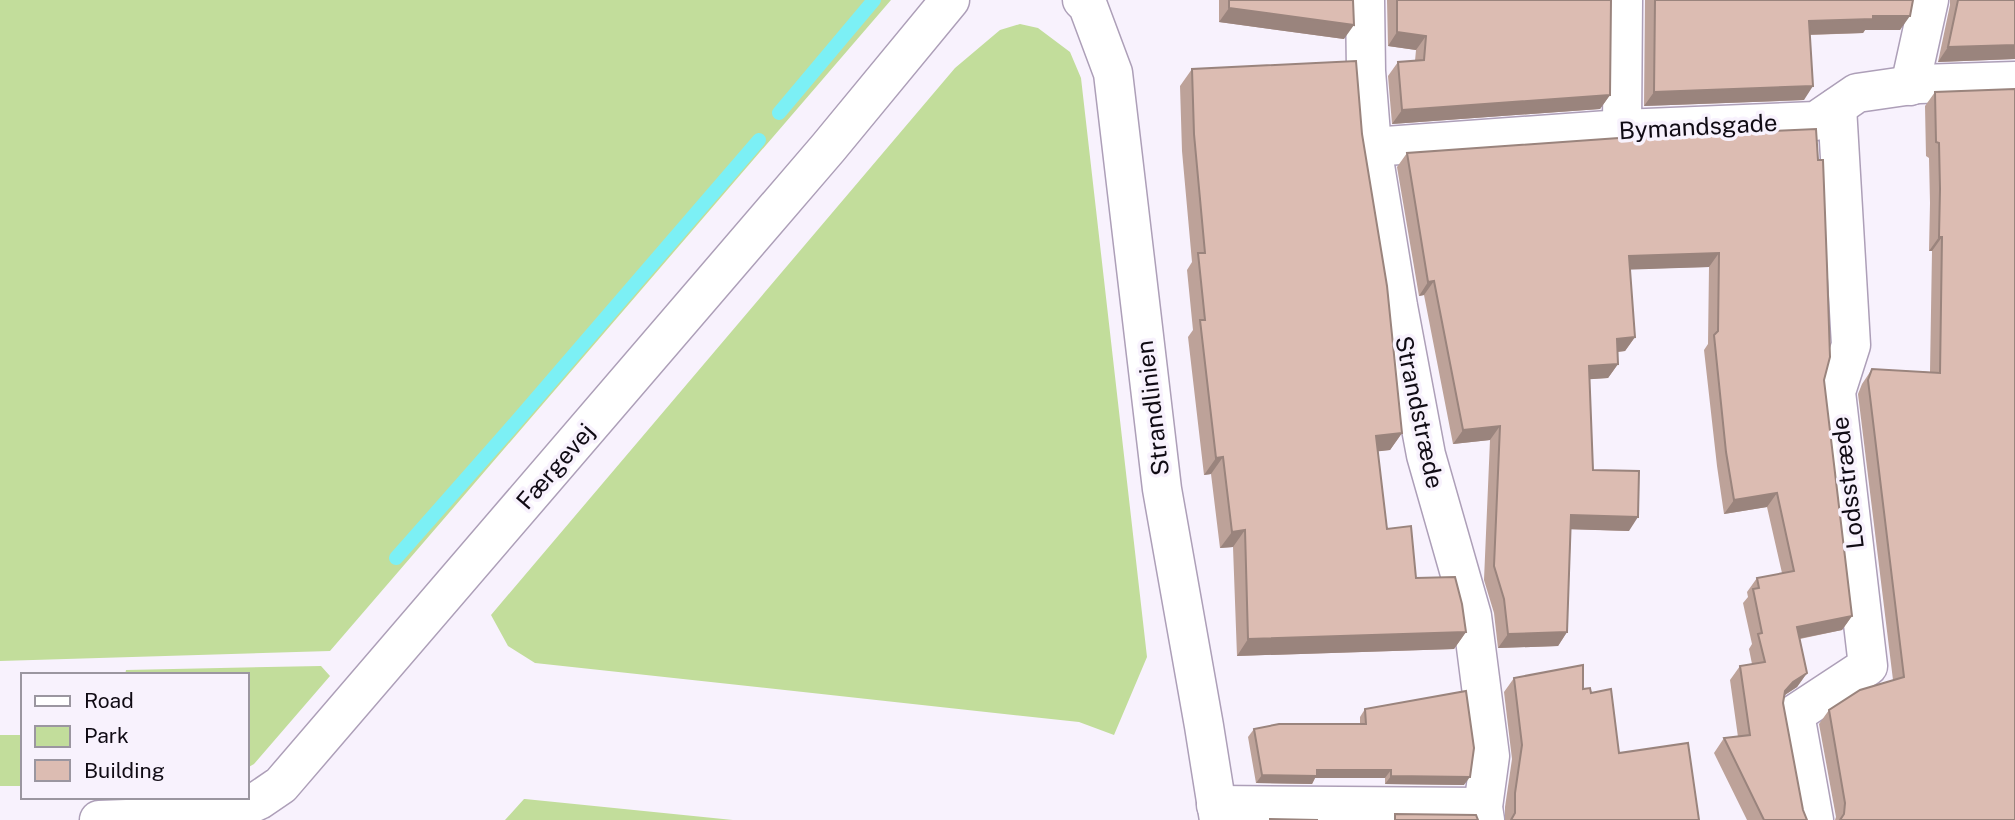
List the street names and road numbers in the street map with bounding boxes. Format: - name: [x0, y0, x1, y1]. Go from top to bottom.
- street label: Bymandsgade: [1618, 108, 1778, 144]
- street label: Strandstræde: [1390, 333, 1450, 491]
- street label: Strandlinien: [1130, 339, 1174, 477]
- street label: Lodsstræde: [1825, 415, 1869, 551]
- street label: Færgevej: [510, 417, 600, 515]

